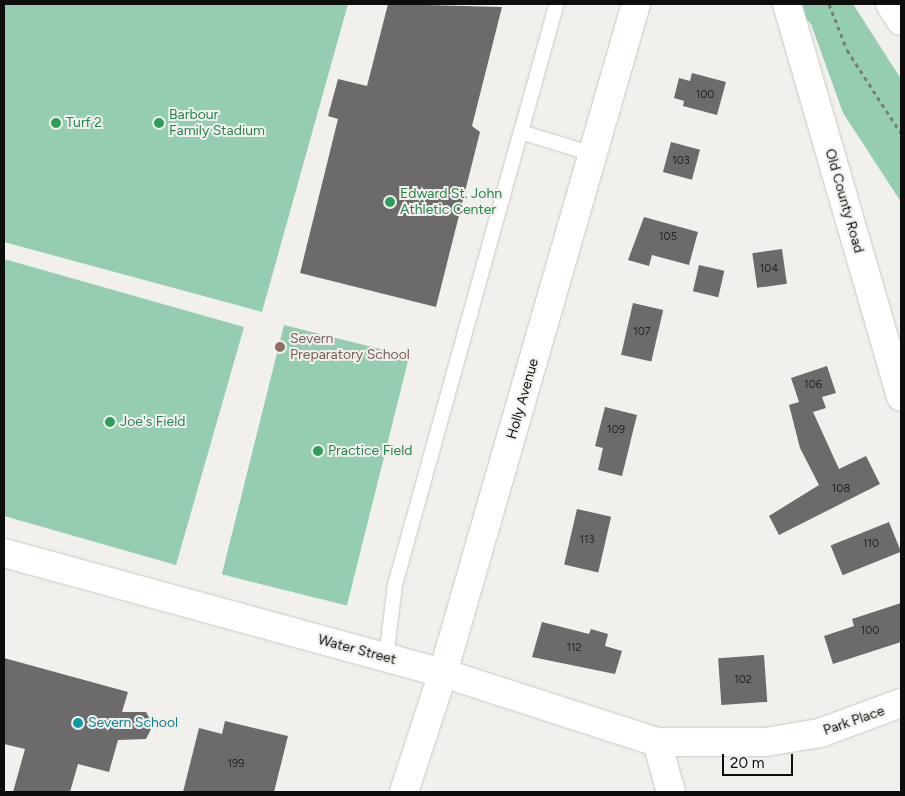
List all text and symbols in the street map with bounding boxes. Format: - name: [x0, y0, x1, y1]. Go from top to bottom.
- house number: 100: [696, 88, 714, 102]
- place label: Barbour Family Stadium: [169, 107, 265, 140]
- place label: Turf 2: [66, 115, 102, 131]
- marker: Turf 2: [50, 117, 62, 129]
- marker: Barbour Family Stadium: [153, 117, 165, 129]
- street label: Old County Road: [821, 147, 867, 255]
- house number: 103: [672, 154, 690, 168]
- place label: Edward St. John Athletic Center: [400, 186, 502, 218]
- marker: Edward St. John Athletic Center: [384, 196, 396, 208]
- house number: 105: [659, 230, 677, 244]
- house number: 104: [760, 262, 778, 276]
- house number: 107: [633, 325, 651, 339]
- place label: Severn Preparatory School: [290, 331, 410, 364]
- marker: Severn Preparatory School: [274, 341, 286, 353]
- street label: Holly Avenue: [503, 357, 543, 441]
- house number: 106: [804, 378, 822, 392]
- place label: Joe's Field: [120, 414, 186, 430]
- marker: Joe's Field: [104, 416, 116, 428]
- house number: 109: [607, 423, 625, 437]
- place label: Practice Field: [328, 443, 412, 459]
- marker: Practice Field: [312, 445, 324, 457]
- house number: 108: [832, 482, 850, 496]
- house number: 113: [579, 533, 595, 547]
- house number: 110: [863, 537, 879, 551]
- house number: 100: [861, 624, 879, 638]
- street label: Water Street: [316, 631, 398, 669]
- house number: 112: [566, 641, 582, 655]
- house number: 102: [734, 673, 752, 687]
- street label: Park Place: [821, 703, 887, 739]
- place label: Severn School: [88, 715, 178, 731]
- marker: Severn School: [72, 717, 84, 729]
- scale bar: [725, 744, 796, 776]
- text: 20 m: [730, 754, 764, 772]
- house number: 199: [228, 757, 244, 771]

